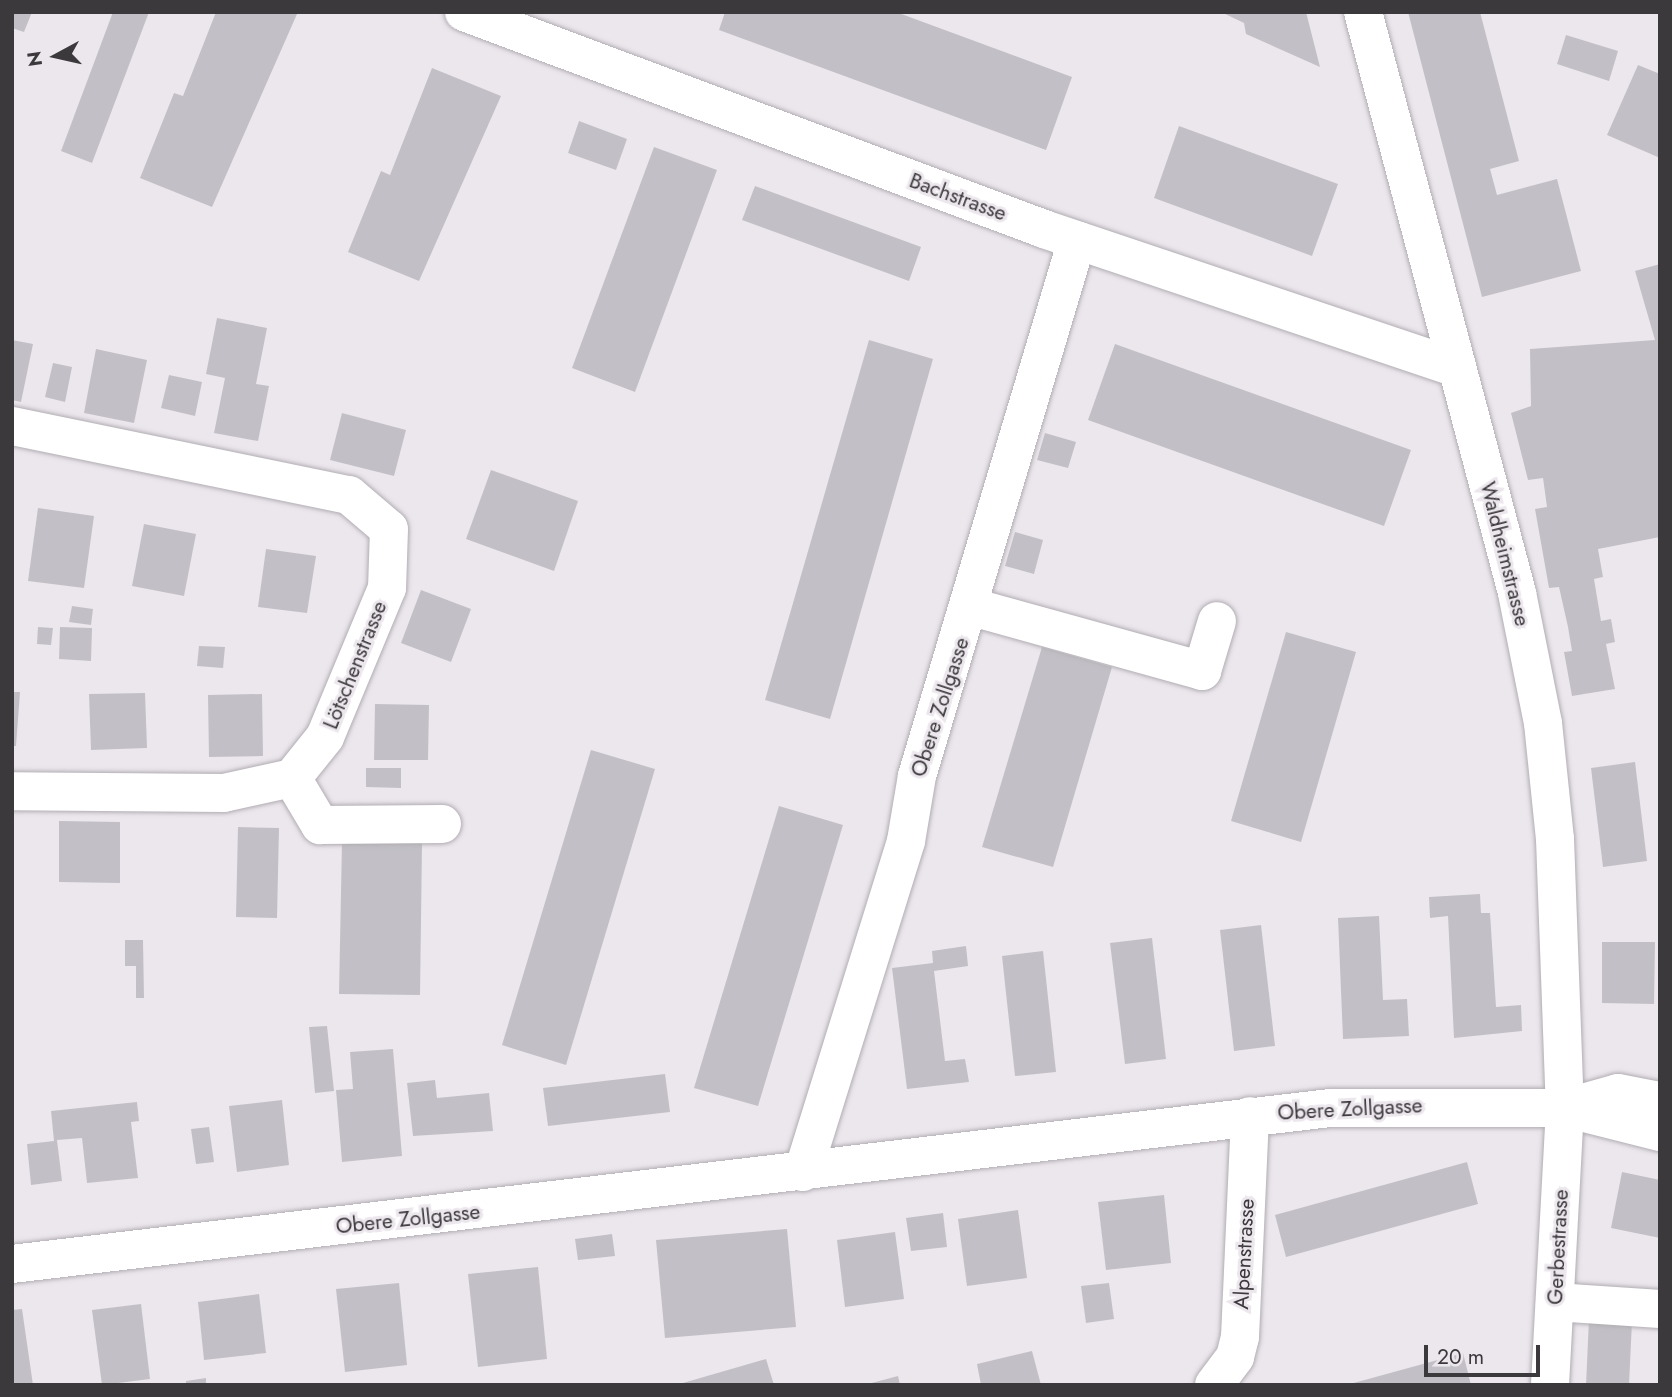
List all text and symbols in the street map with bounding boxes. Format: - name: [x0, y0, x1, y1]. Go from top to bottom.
- north arrow: [21, 21, 91, 91]
- text: N: [20, 50, 49, 68]
- street label: Bachstrasse: [906, 168, 1010, 226]
- street label: Waldheimstrasse: [1475, 479, 1535, 629]
- street label: Lötschenstrasse: [318, 597, 392, 733]
- street label: Obere Zollgasse: [906, 634, 974, 780]
- street label: Obere Zollgasse: [1277, 1093, 1423, 1125]
- street label: Gerbestrasse: [1542, 1189, 1574, 1305]
- street label: Alpenstrasse: [1229, 1198, 1259, 1310]
- street label: Obere Zollgasse: [335, 1199, 481, 1239]
- scale bar: [1427, 1330, 1542, 1374]
- text: 20 m: [1437, 1342, 1484, 1372]

